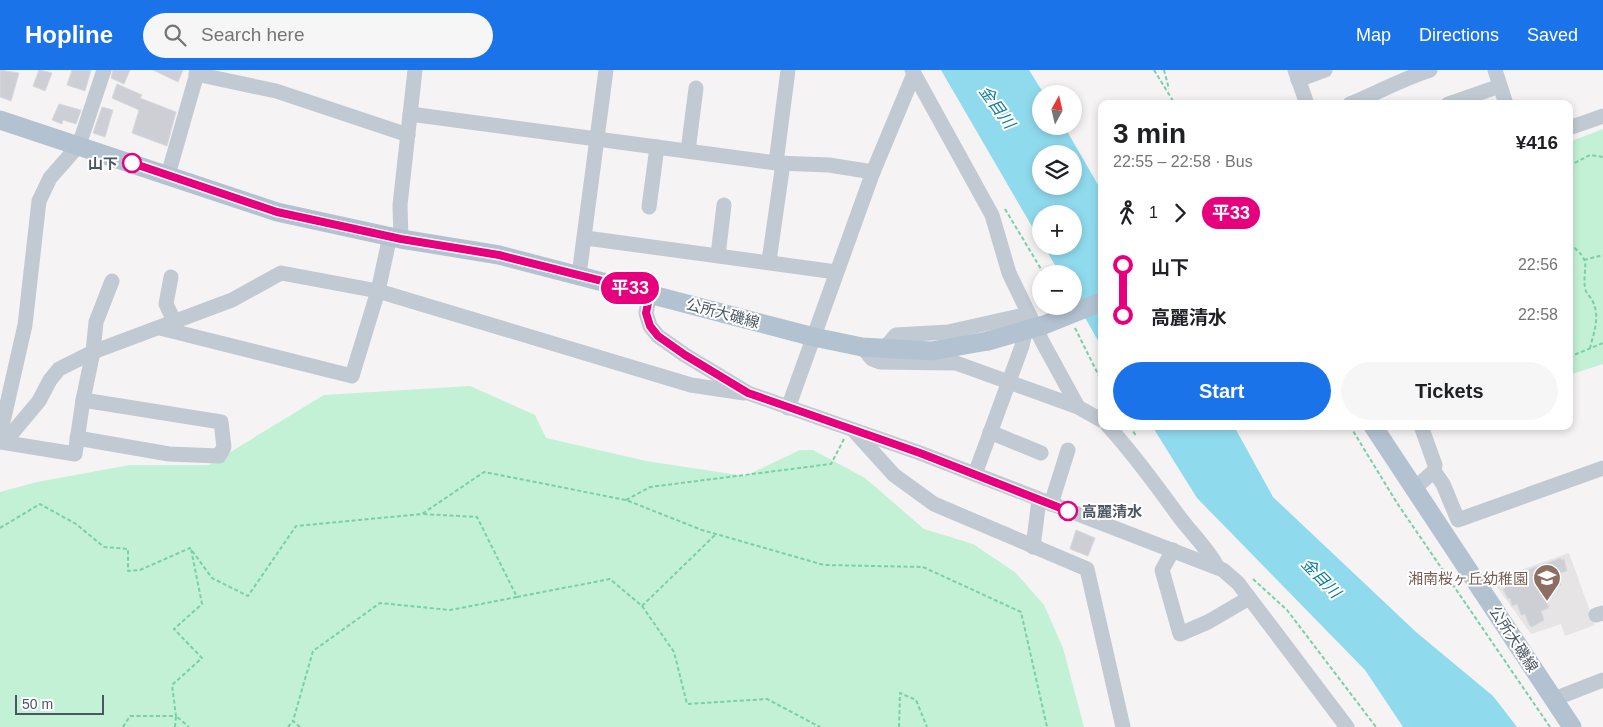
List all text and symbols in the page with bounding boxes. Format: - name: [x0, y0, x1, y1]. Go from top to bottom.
- search box: [143, 13, 493, 58]
- text: Hopline: [25, 21, 113, 48]
- icon: search: [161, 21, 189, 49]
- text: Search here: [201, 24, 305, 45]
- text: Map: [1356, 25, 1391, 45]
- text: Directions: [1419, 25, 1499, 45]
- text: Saved: [1527, 25, 1578, 45]
- water label: 金目川: [976, 83, 1019, 133]
- north arrow: [1032, 85, 1082, 135]
- map controls: [1032, 85, 1082, 315]
- text: 3 min: [1113, 118, 1186, 149]
- text: ¥416: [1516, 132, 1558, 153]
- button: layers: [1032, 145, 1082, 195]
- marker: 山下: [122, 153, 142, 173]
- text: 22:55 – 22:58 · Bus: [1113, 153, 1253, 170]
- place label: 山下: [88, 155, 118, 172]
- icon: walk: [1113, 199, 1141, 227]
- icon: forward: [1166, 199, 1194, 227]
- text: 平33: [1212, 203, 1250, 223]
- text: 1: [1149, 204, 1158, 221]
- button: +: [1032, 205, 1082, 255]
- text: 22:56: [1518, 256, 1558, 273]
- text: 山下: [1151, 257, 1189, 278]
- button: −: [1032, 265, 1082, 315]
- line badge: 平33: [601, 272, 659, 304]
- text: 平33: [611, 278, 649, 298]
- street label: 公所大磯線: [685, 295, 761, 331]
- text: 22:58: [1518, 306, 1558, 323]
- text: 高麗清水: [1151, 307, 1227, 328]
- button: Start: [1113, 362, 1331, 420]
- button: Tickets: [1341, 362, 1558, 420]
- marker: 高麗清水: [1058, 501, 1078, 521]
- place label: 高麗清水: [1082, 503, 1142, 520]
- water label: 金目川: [1298, 555, 1345, 603]
- school or university icon: 湘南桜ヶ丘幼稚園: [1532, 563, 1562, 602]
- place label: 湘南桜ヶ丘幼稚園: [1408, 570, 1528, 587]
- street label: 公所大磯線: [1486, 603, 1542, 675]
- scale bar: [15, 692, 104, 715]
- text: 50 m: [22, 696, 53, 712]

